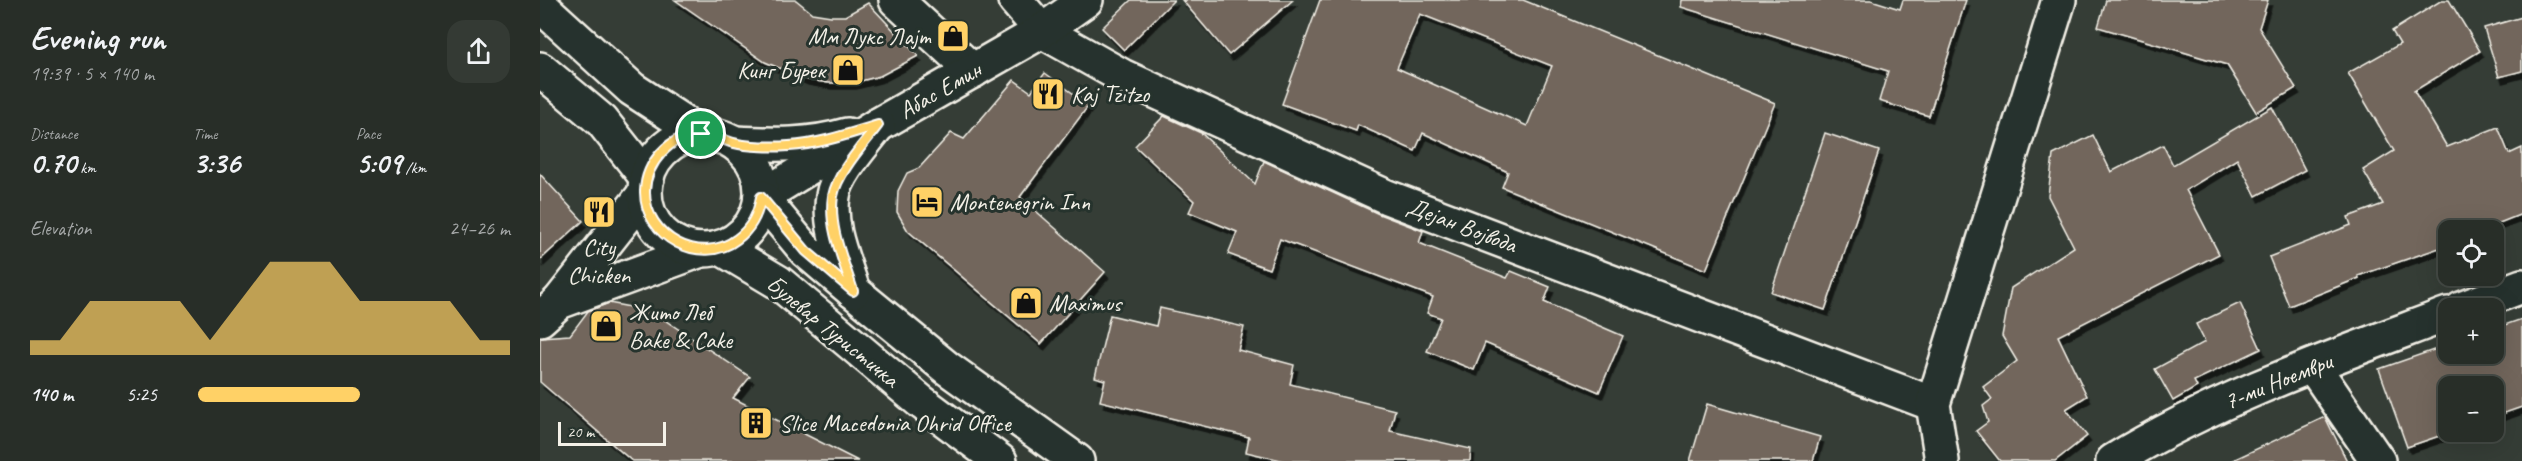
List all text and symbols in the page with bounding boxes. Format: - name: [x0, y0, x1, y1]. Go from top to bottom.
- text: Evening run: [30, 17, 165, 59]
- shop icon: Мм Лукс Лајт: [935, 18, 971, 54]
- button: share: [447, 20, 510, 83]
- place label: Мм Лукс Лајт: [808, 21, 932, 51]
- shop icon: Кинг Бурек: [830, 52, 866, 88]
- street label: Абас Емин: [893, 53, 988, 126]
- place label: Кинг Бурек: [737, 55, 827, 85]
- text: 19:39 · 5 × 140 m: [30, 61, 154, 86]
- restaurant icon: Kaj Tzitzo: [1030, 76, 1066, 112]
- place label: Kaj Tzitzo: [1071, 79, 1151, 109]
- pin: [675, 108, 726, 159]
- icon: arrive: [684, 117, 717, 150]
- text: Distance: [30, 124, 78, 144]
- text: Time: [193, 124, 217, 144]
- text: Pace: [356, 124, 381, 144]
- text: 0.70: [30, 144, 76, 182]
- text: 3:36: [193, 144, 240, 182]
- text: 5:09: [356, 144, 402, 182]
- text: km: [76, 158, 96, 178]
- text: /km: [402, 158, 426, 178]
- hotel icon: Montenegrin Inn: [909, 184, 945, 220]
- place label: Montenegrin Inn: [950, 187, 1090, 217]
- street label: Дејан Војвода: [1403, 190, 1522, 260]
- restaurant icon: City Chicken: [581, 194, 617, 230]
- text: Elevation: [30, 216, 92, 241]
- text: 24–26 m: [449, 216, 510, 241]
- map controls: [2438, 220, 2504, 442]
- button: locate: [2438, 220, 2504, 286]
- place label: City Chicken: [568, 232, 632, 290]
- street label: Булевар Туристичка: [761, 268, 907, 395]
- shop icon: Maximus: [1008, 285, 1044, 321]
- place label: Maximus: [1049, 288, 1123, 318]
- place label: Жито Леб Bake & Cake: [629, 297, 734, 355]
- button: +: [2438, 298, 2504, 364]
- shop icon: Жито Леб Bake & Cake: [588, 308, 624, 344]
- street label: 7-ми Ноември: [2220, 345, 2338, 416]
- button: −: [2438, 376, 2504, 442]
- text: 140 m: [30, 382, 73, 407]
- text: 5:25: [126, 382, 157, 407]
- building icon: Slice Macedonia Ohrid Office: [738, 405, 774, 441]
- place label: Slice Macedonia Ohrid Office: [779, 408, 1013, 438]
- scale bar: [558, 419, 666, 446]
- text: 20 m: [567, 422, 594, 442]

